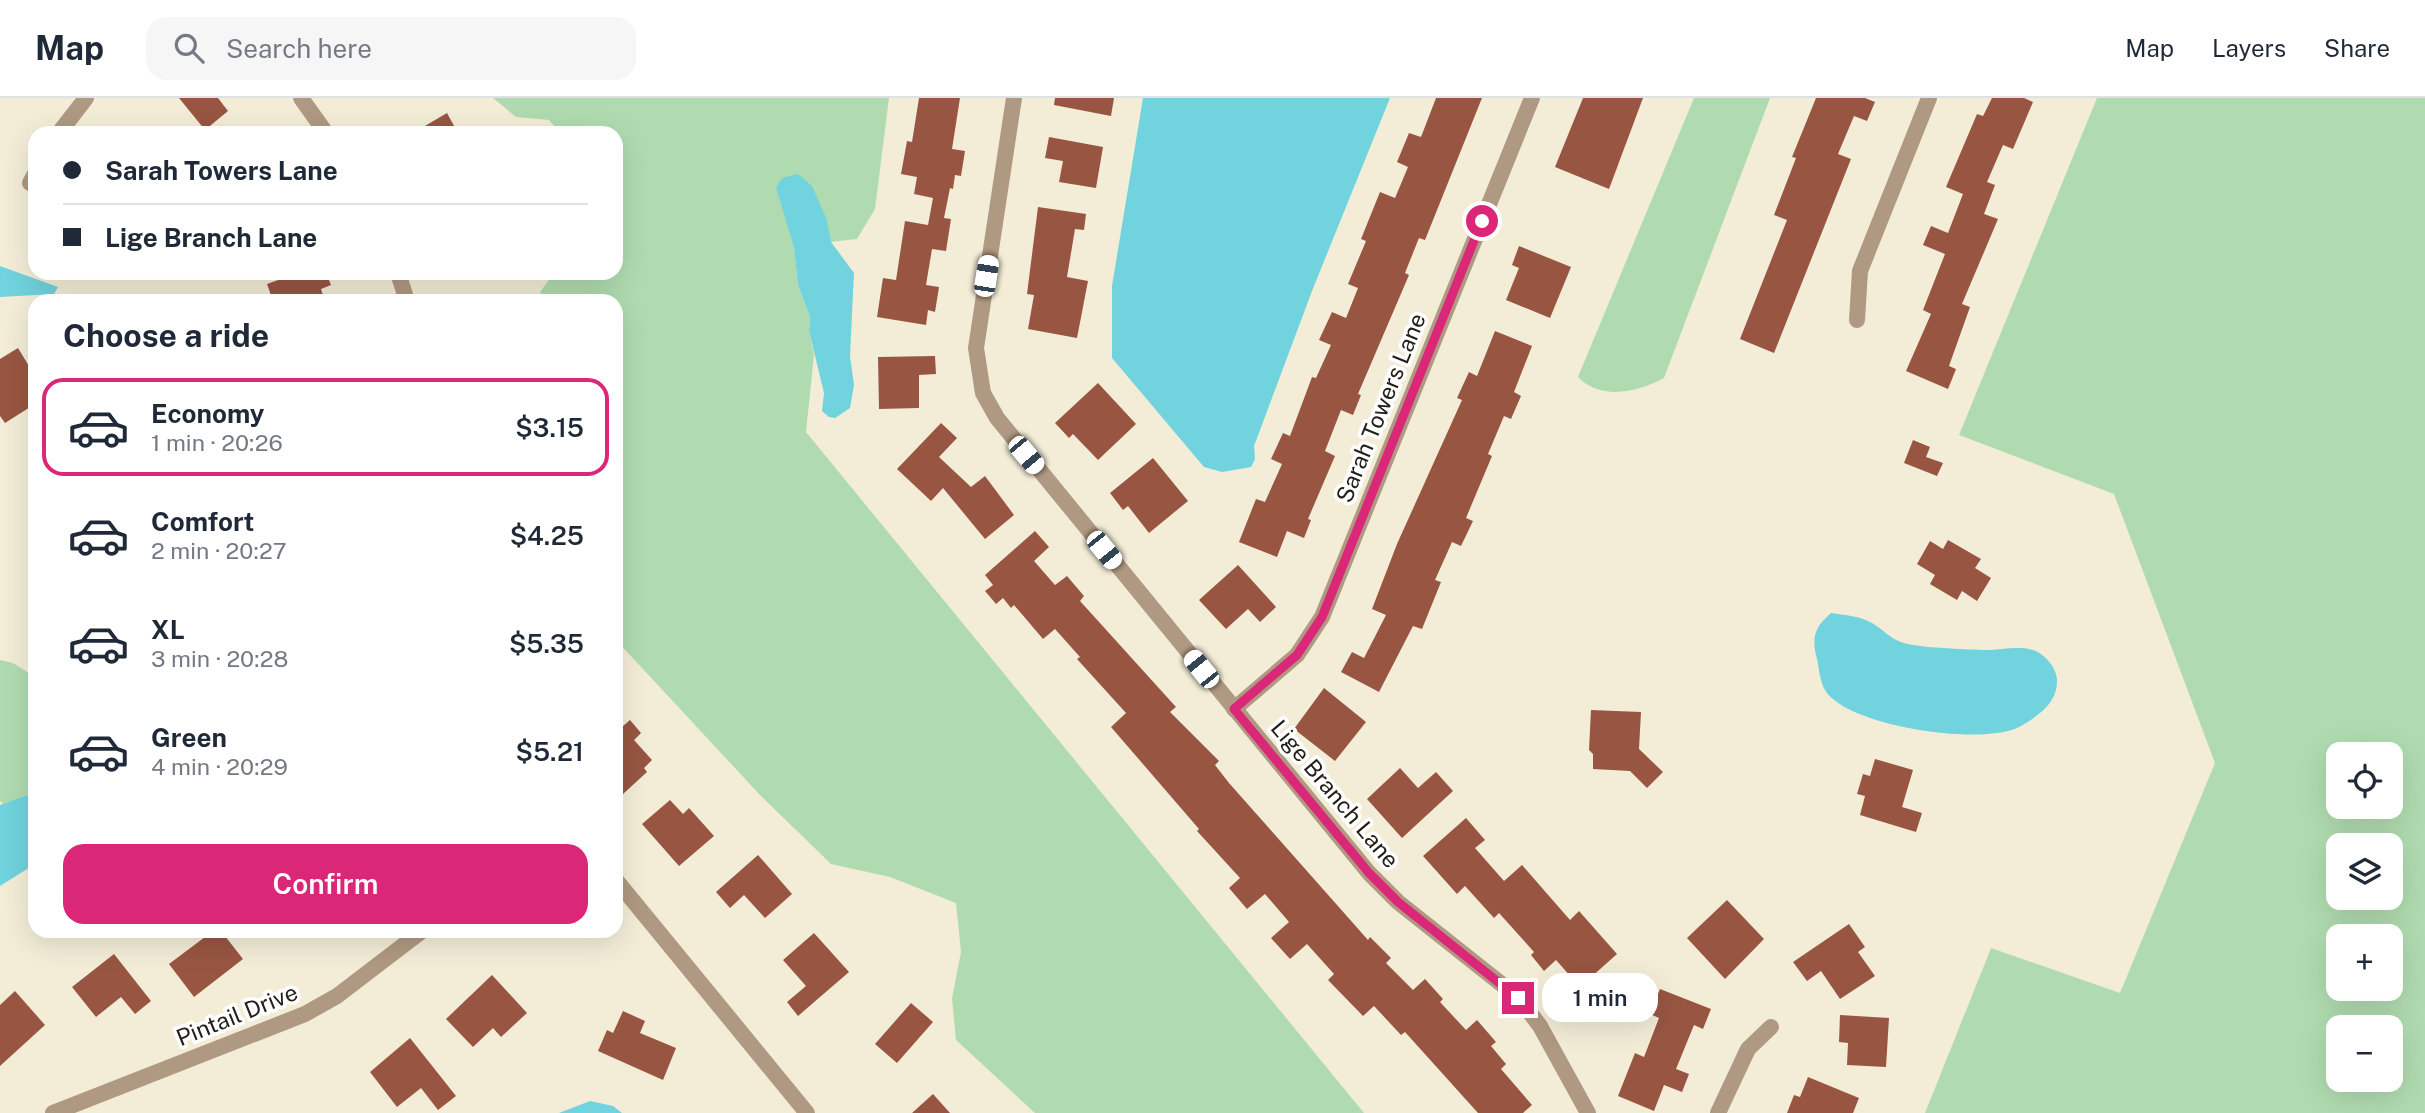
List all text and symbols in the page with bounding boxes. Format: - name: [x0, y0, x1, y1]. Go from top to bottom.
- search box: [146, 17, 636, 80]
- text: Map: [35, 29, 104, 67]
- icon: search: [170, 29, 208, 67]
- text: Search here: [226, 33, 372, 64]
- text: Map: [2125, 34, 2174, 62]
- text: Layers: [2212, 34, 2286, 62]
- text: Share: [2324, 34, 2390, 62]
- text: Sarah Towers Lane: [105, 155, 338, 186]
- route start: [1466, 205, 1498, 237]
- text: Lige Branch Lane: [105, 222, 317, 253]
- car: [973, 254, 1000, 298]
- street label: Sarah Towers Lane: [1330, 309, 1431, 506]
- text: Choose a ride: [63, 317, 269, 354]
- icon: car: [67, 396, 130, 459]
- text: Economy: [151, 398, 264, 429]
- text: $3.15: [515, 412, 584, 443]
- text: 1 min · 20:26: [151, 429, 283, 456]
- car: [1005, 432, 1048, 478]
- icon: car: [67, 504, 130, 567]
- text: Comfort: [151, 506, 254, 537]
- text: $4.25: [510, 520, 584, 551]
- car: [1083, 527, 1126, 573]
- text: 2 min · 20:27: [151, 537, 287, 564]
- icon: car: [67, 612, 130, 675]
- text: XL: [151, 614, 185, 645]
- text: $5.35: [509, 628, 584, 659]
- text: 3 min · 20:28: [151, 645, 288, 672]
- car: [1180, 646, 1223, 692]
- street label: Lige Branch Lane: [1266, 714, 1405, 873]
- icon: car: [67, 720, 130, 783]
- text: Green: [151, 722, 227, 753]
- text: $5.21: [515, 736, 584, 767]
- map controls: [2326, 742, 2403, 1092]
- button: locate: [2326, 742, 2403, 819]
- text: 4 min · 20:29: [151, 753, 288, 780]
- button: layers: [2326, 833, 2403, 910]
- button: Confirm: [63, 844, 588, 924]
- button: +: [2326, 924, 2403, 1001]
- callout: 1 min: [1542, 974, 1658, 1023]
- street label: Pintail Drive: [172, 978, 301, 1051]
- route end: [1502, 982, 1534, 1014]
- text: 1 min: [1573, 984, 1627, 1011]
- button: −: [2326, 1015, 2403, 1092]

